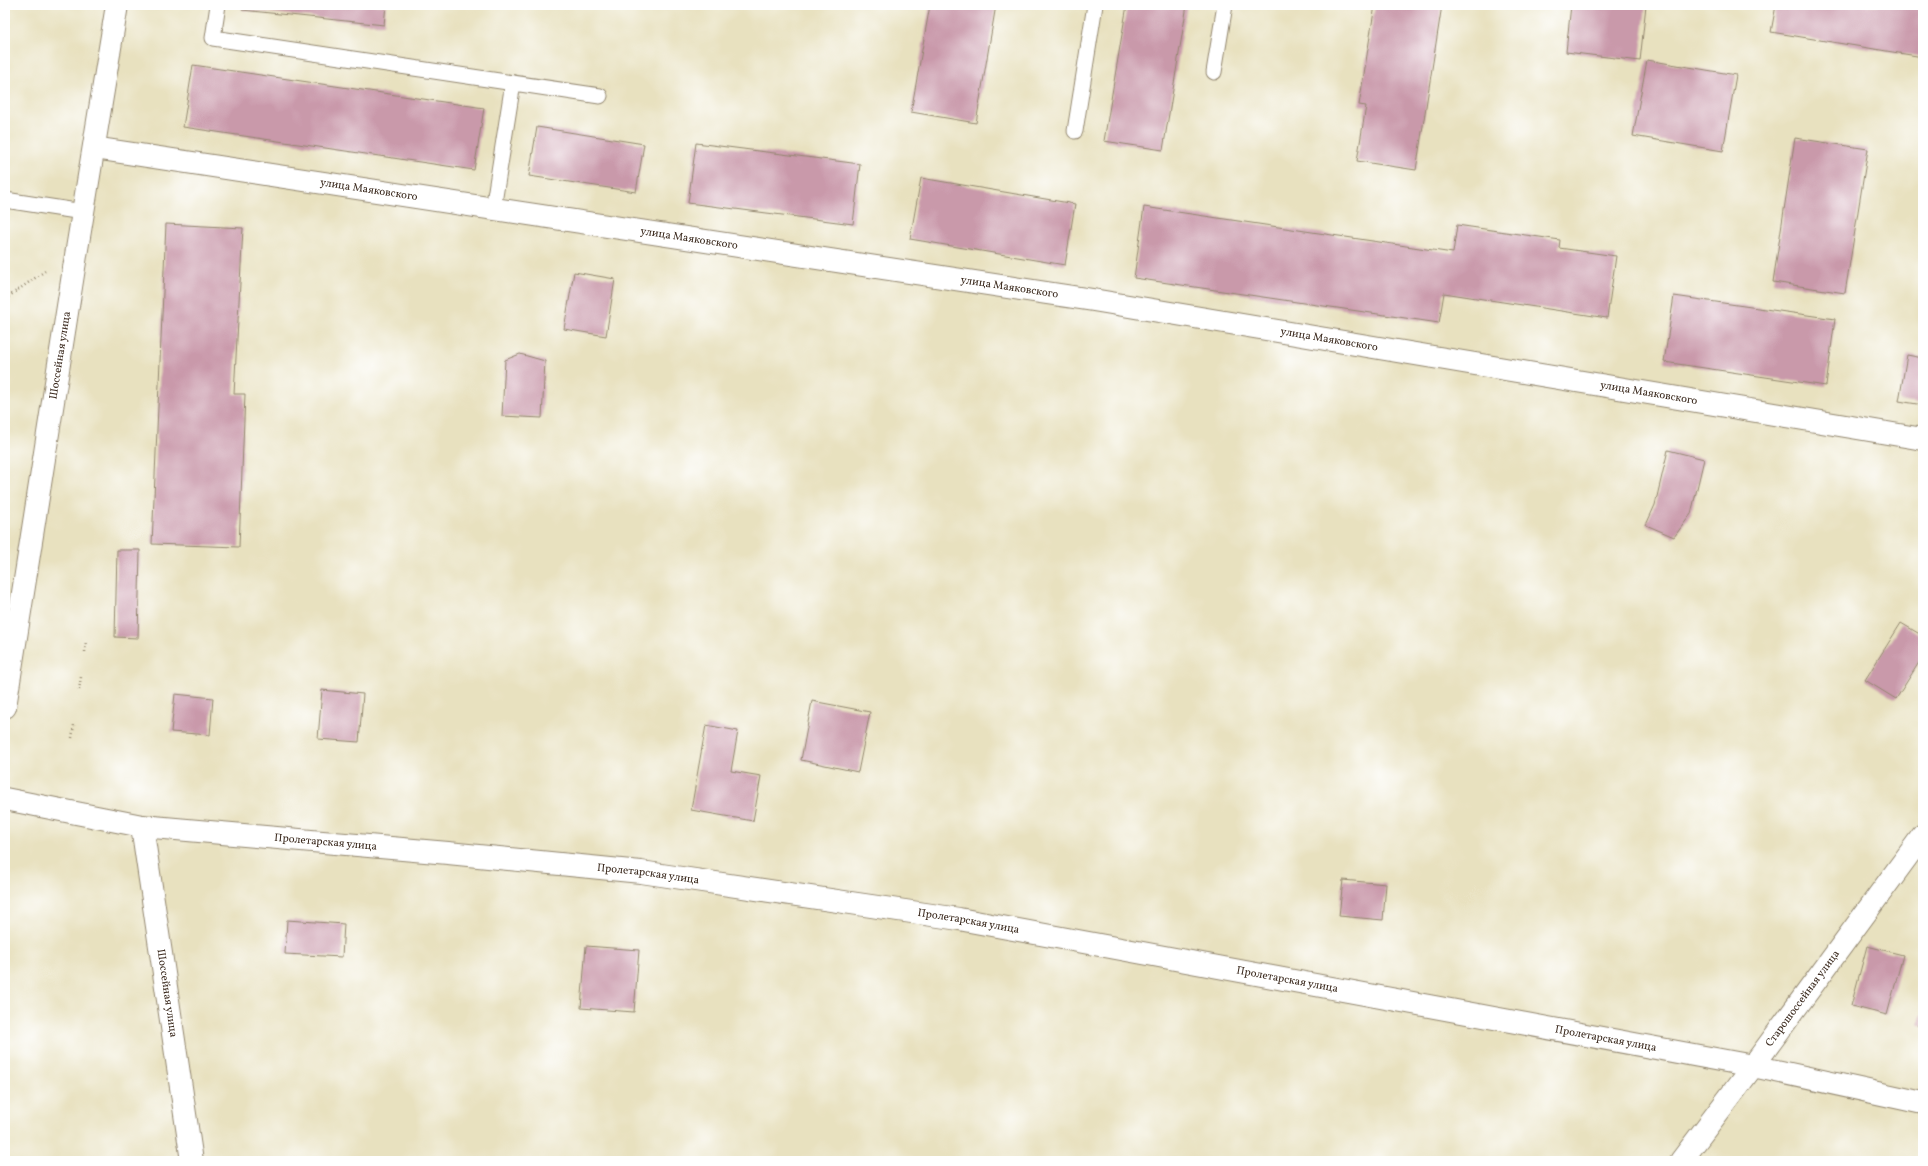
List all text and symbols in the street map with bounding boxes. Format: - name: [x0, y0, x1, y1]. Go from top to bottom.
- street label: улица Маяковского: [319, 175, 419, 205]
- street label: улица Маяковского: [639, 224, 739, 253]
- street label: улица Маяковского: [960, 272, 1059, 302]
- street label: Шоссейная улица: [46, 310, 75, 401]
- street label: улица Маяковского: [1279, 324, 1379, 355]
- street label: улица Маяковского: [1599, 378, 1699, 409]
- street label: Пролетарская улица: [274, 830, 378, 854]
- street label: Пролетарская улица: [596, 860, 701, 888]
- street label: Пролетарская улица: [917, 905, 1021, 938]
- street label: Старошоссейная улица: [1762, 947, 1844, 1050]
- street label: Шоссейная улица: [153, 948, 181, 1039]
- street label: Пролетарская улица: [1235, 963, 1340, 997]
- street label: Пролетарская улица: [1554, 1022, 1658, 1056]

